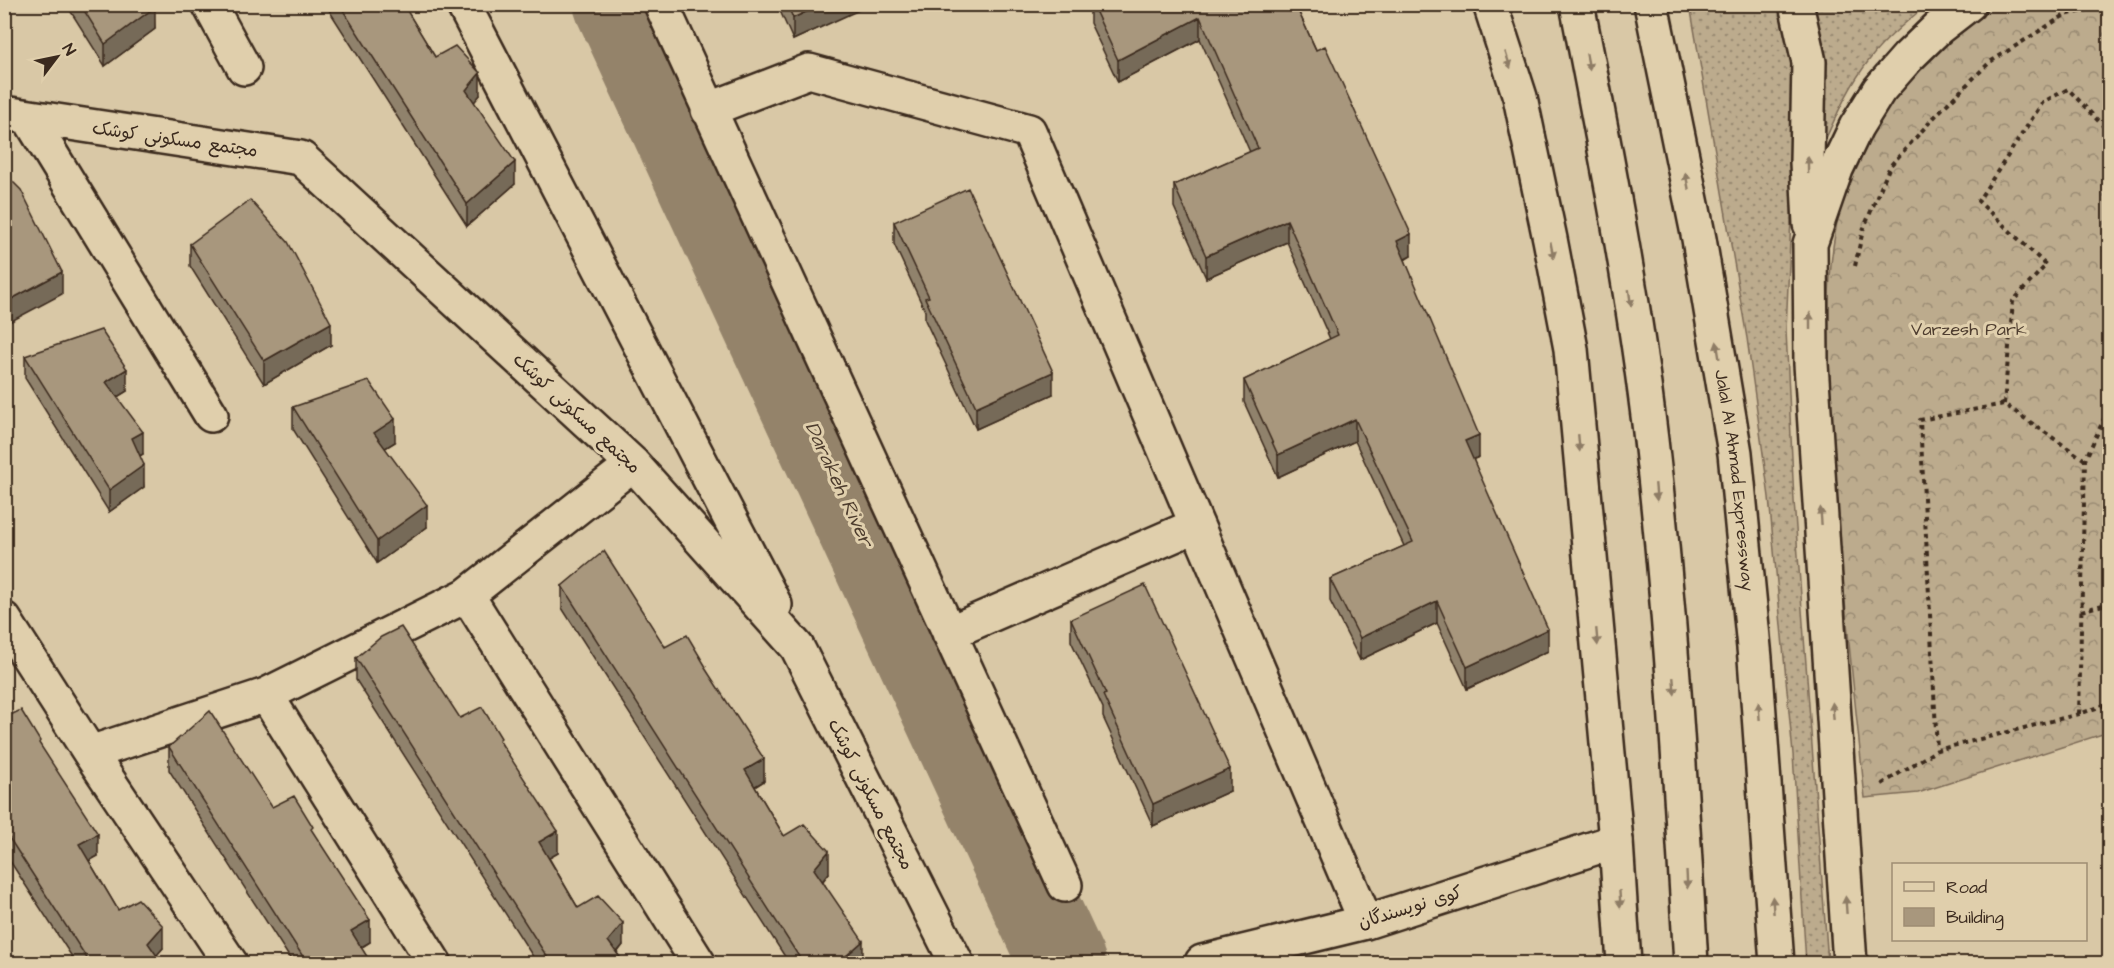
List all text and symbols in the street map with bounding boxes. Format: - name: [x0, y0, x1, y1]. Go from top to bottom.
- north arrow: [27, 27, 87, 87]
- text: N: [57, 39, 81, 60]
- one-way arrow: [1504, 51, 1513, 69]
- one-way arrow: [1584, 53, 1593, 72]
- street label: مجتمع مسکونی کوشک: [91, 116, 259, 163]
- one-way arrow: [1803, 155, 1813, 174]
- one-way arrow: [1682, 172, 1692, 191]
- one-way arrow: [1548, 241, 1557, 260]
- one-way arrow: [1626, 289, 1635, 308]
- one-way arrow: [1805, 312, 1815, 331]
- park label: Varzesh Park: [1911, 317, 2027, 342]
- one-way arrow: [1713, 341, 1722, 360]
- street label: مجتمع مسکونی کوشک: [507, 347, 646, 479]
- street label: Jalal Al Ahmad Expressway: [1708, 368, 1760, 592]
- water label: Darakeh River: [798, 417, 881, 553]
- one-way arrow: [1574, 433, 1584, 452]
- one-way arrow: [1651, 482, 1661, 501]
- one-way arrow: [1816, 506, 1825, 525]
- one-way arrow: [1592, 628, 1602, 647]
- one-way arrow: [1669, 676, 1679, 695]
- one-way arrow: [1754, 701, 1764, 720]
- one-way arrow: [1829, 701, 1838, 720]
- street label: مجتمع مسکونی کوشک: [822, 714, 920, 874]
- legend: [1892, 863, 2087, 941]
- one-way arrow: [1682, 871, 1691, 890]
- text: Road: [1946, 875, 1987, 900]
- street label: کوی نویسندگان: [1355, 880, 1465, 935]
- one-way arrow: [1615, 890, 1624, 909]
- one-way arrow: [1768, 896, 1778, 915]
- one-way arrow: [1842, 896, 1851, 915]
- text: Building: [1946, 905, 2004, 931]

